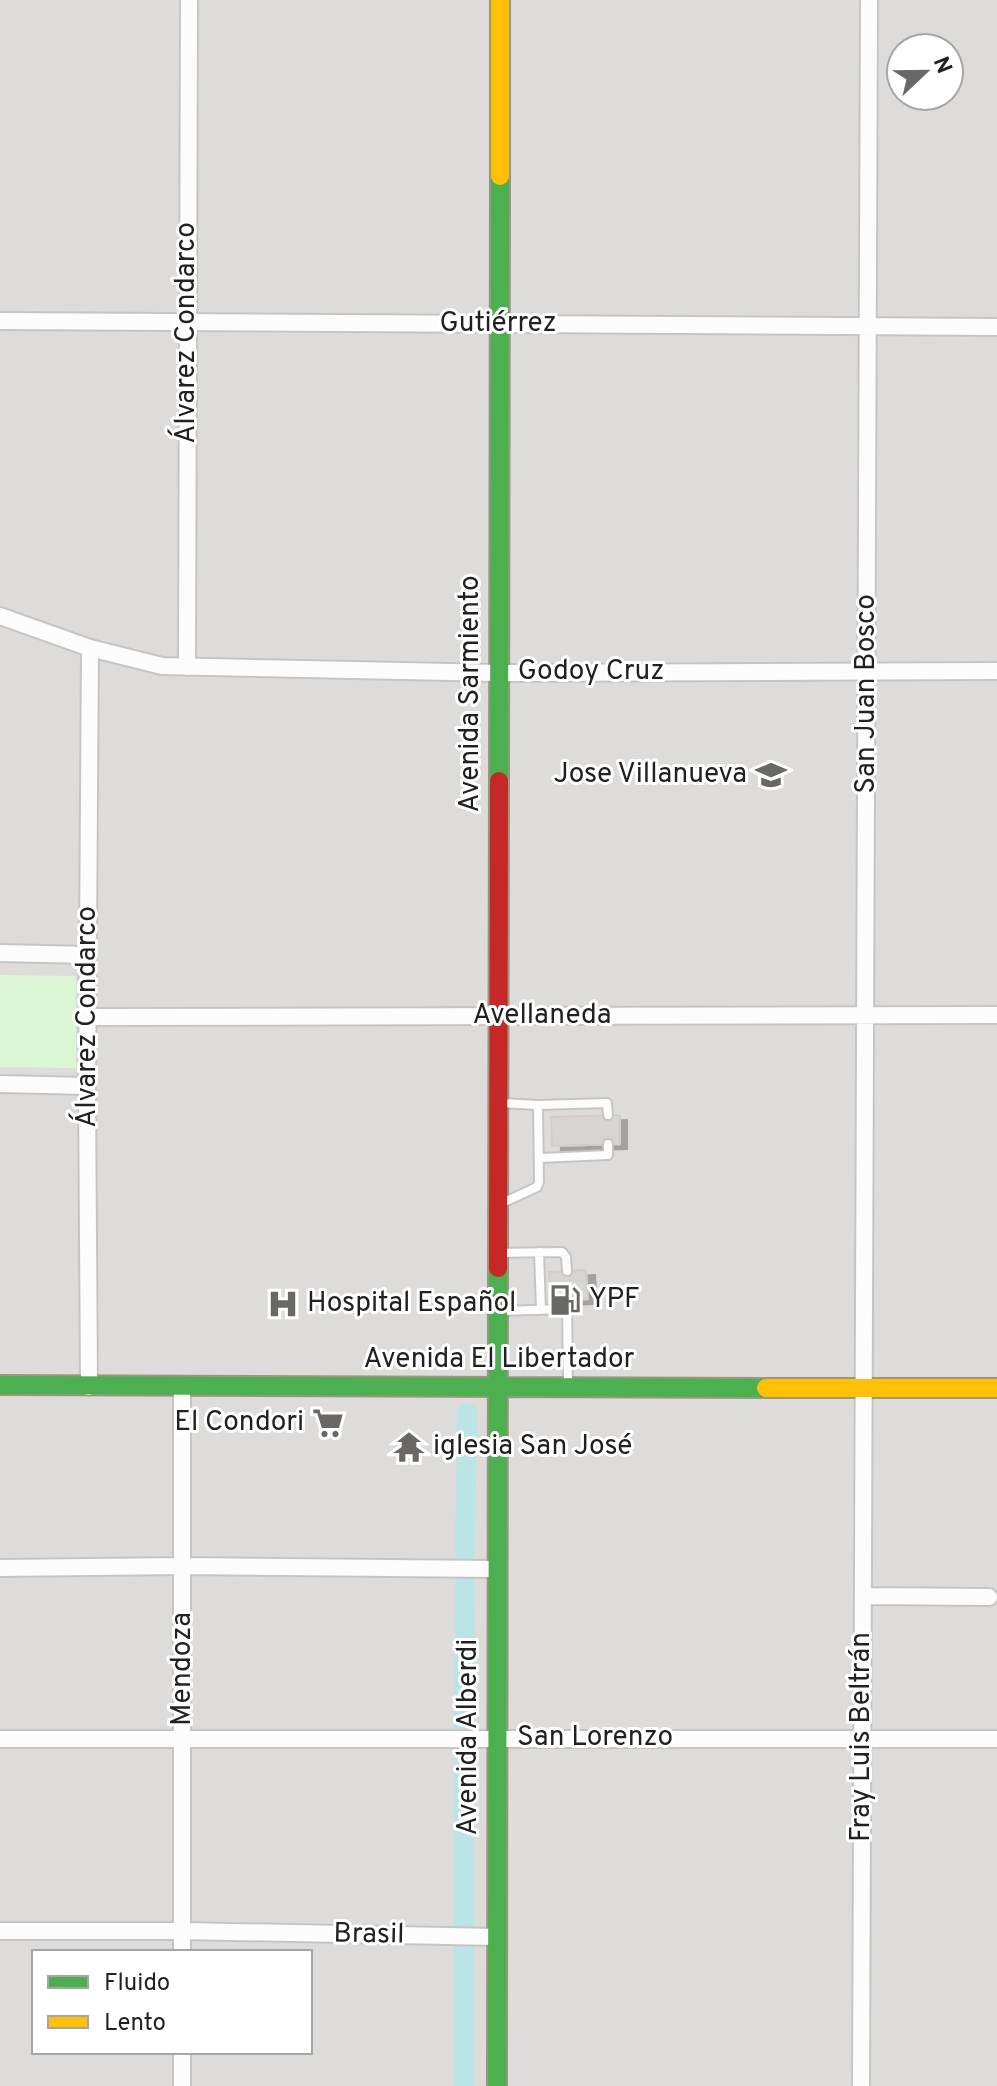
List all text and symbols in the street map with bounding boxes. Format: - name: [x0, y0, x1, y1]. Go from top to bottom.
- north arrow: [885, 32, 965, 112]
- text: N: [926, 53, 957, 78]
- street label: Álvarez Condarco: [167, 222, 205, 444]
- street label: Gutiérrez: [439, 306, 557, 342]
- street label: Avenida Sarmiento: [453, 575, 489, 813]
- street label: San Juan Bosco: [849, 594, 885, 794]
- street label: Godoy Cruz: [518, 654, 664, 690]
- place label: Jose Villanueva: [553, 757, 747, 793]
- school or university icon: Jose Villanueva: [754, 758, 788, 792]
- street label: Álvarez Condarco: [68, 906, 106, 1128]
- street label: Avellaneda: [473, 998, 611, 1034]
- place label: YPF: [589, 1282, 640, 1318]
- fuel station icon: YPF: [548, 1283, 582, 1317]
- place label: Hospital Español: [307, 1286, 516, 1322]
- hospital icon: Hospital Español: [266, 1287, 300, 1321]
- street label: Avenida El Libertador: [364, 1342, 635, 1378]
- place label: El Condori: [174, 1405, 304, 1441]
- supermarket icon: El Condori: [311, 1406, 345, 1440]
- place label: iglesia San José: [433, 1429, 632, 1465]
- temple icon: iglesia San José: [392, 1430, 426, 1464]
- street label: Mendoza: [165, 1612, 201, 1726]
- street label: Fray Luis Beltrán: [844, 1632, 880, 1842]
- street label: Avenida Alberdi: [451, 1639, 487, 1835]
- street label: San Lorenzo: [517, 1720, 673, 1756]
- street label: Brasil: [333, 1916, 405, 1954]
- legend: [32, 1950, 312, 2054]
- text: Fluido: [104, 1969, 170, 1999]
- text: Lento: [104, 2009, 166, 2039]

